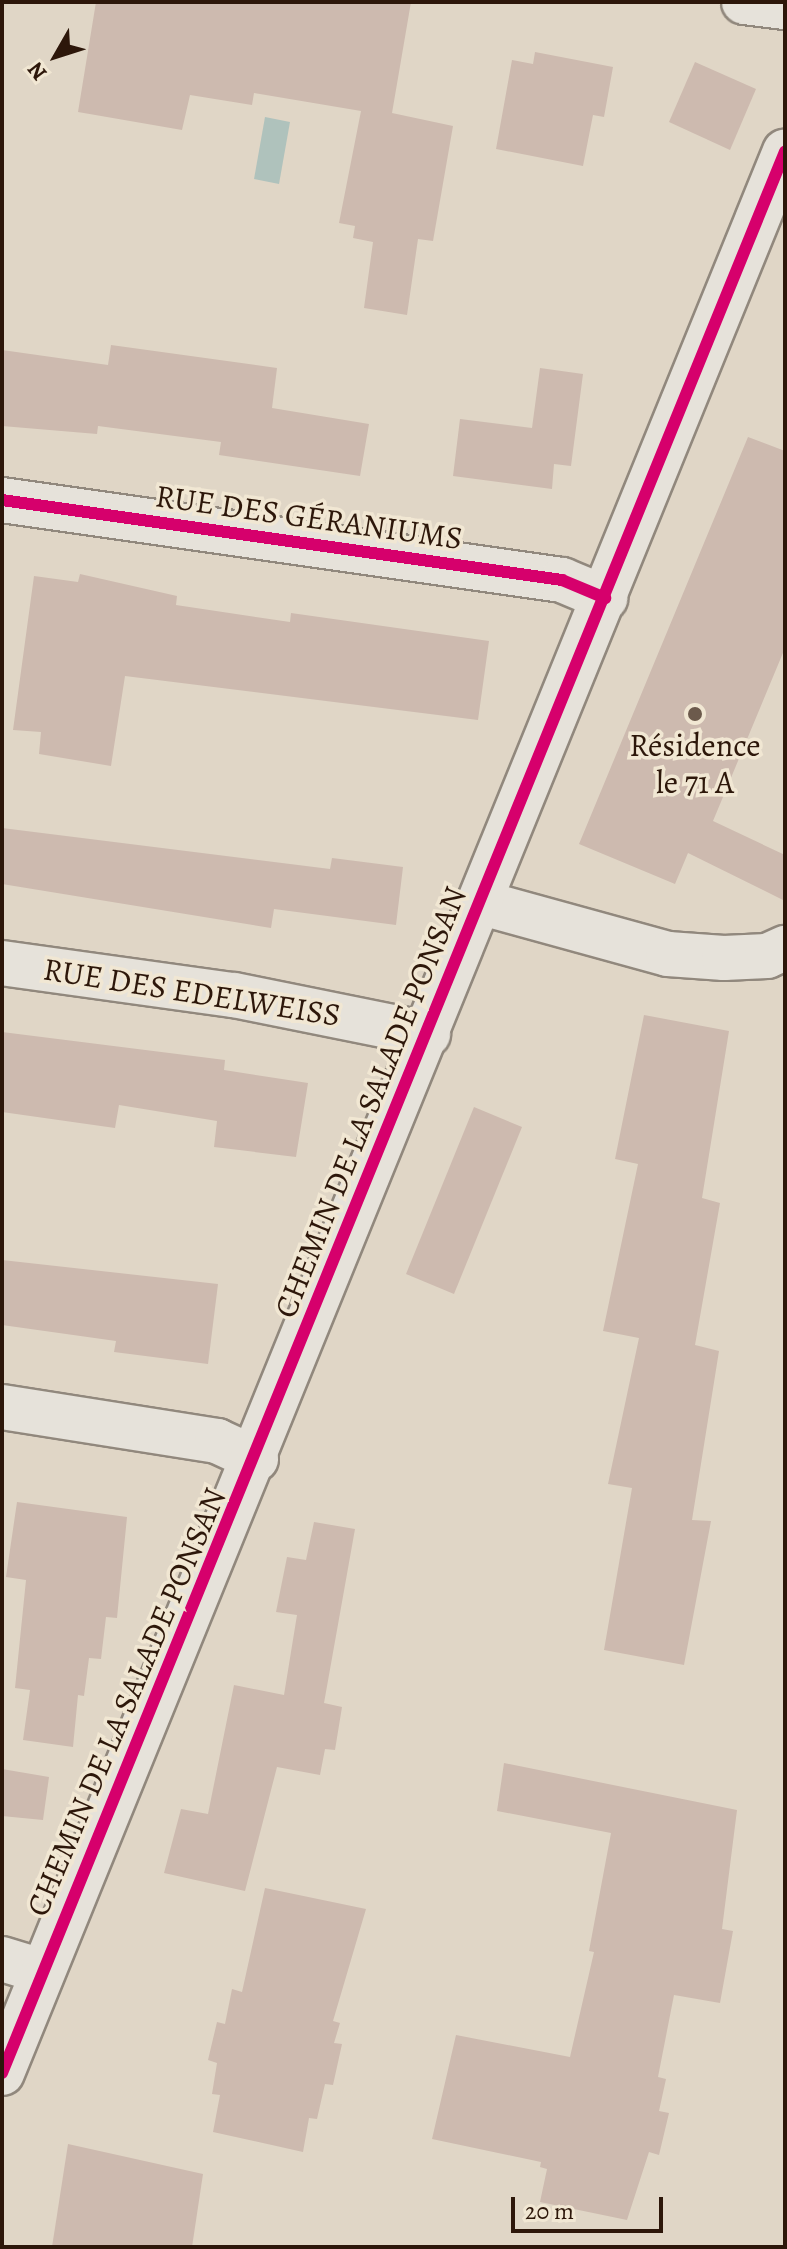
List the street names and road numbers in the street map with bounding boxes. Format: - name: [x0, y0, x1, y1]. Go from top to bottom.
- street label: RUE DES GÉRANIUMS: [153, 476, 465, 558]
- street label: CHEMIN DE LA SALADE PONSAN: [266, 881, 474, 1323]
- street label: RUE DES EDELWEISS: [41, 950, 343, 1034]
- street label: CHEMIN DE LA SALADE PONSAN: [18, 1482, 234, 1922]

